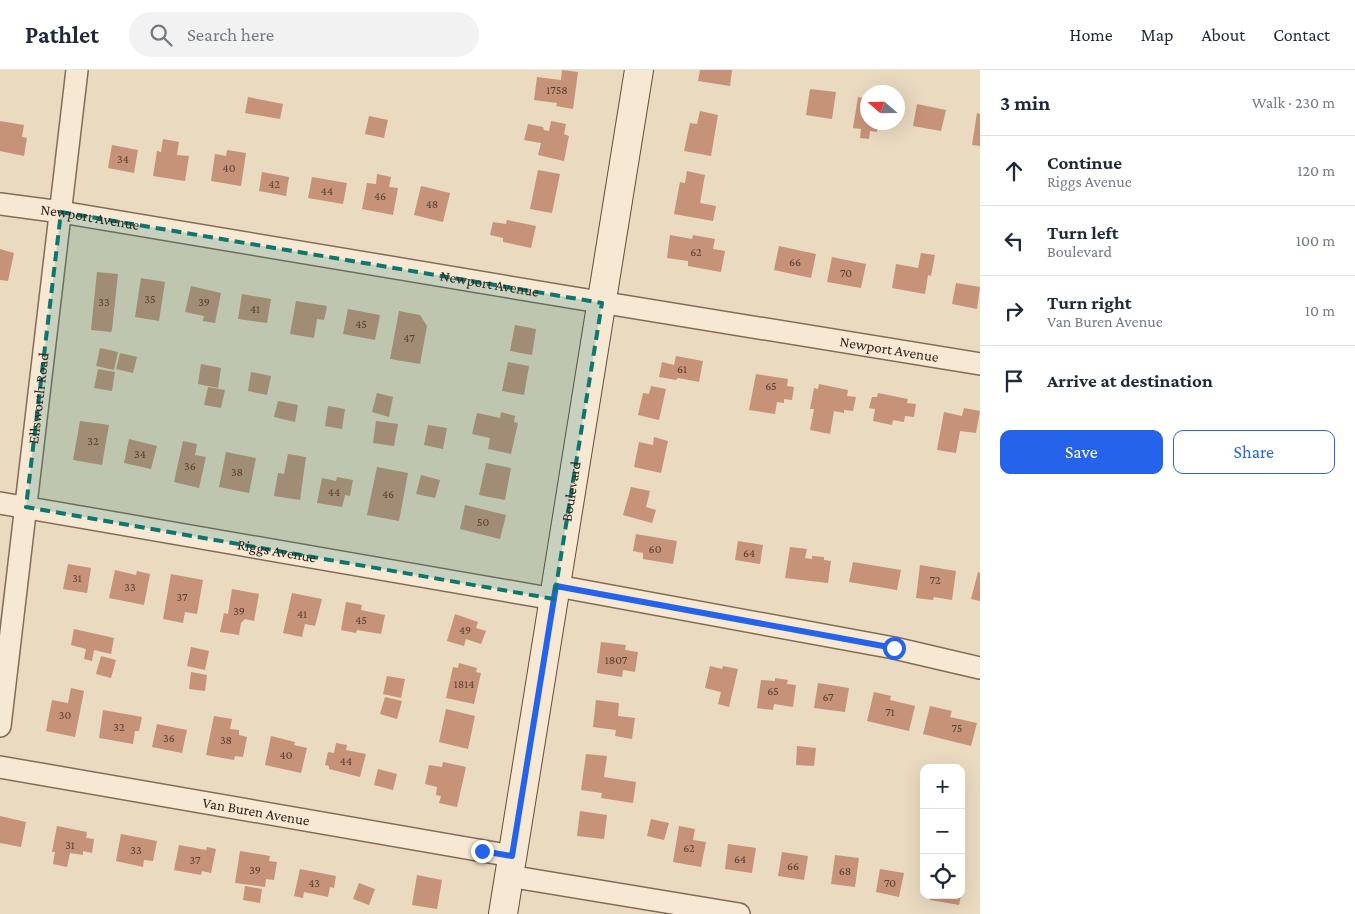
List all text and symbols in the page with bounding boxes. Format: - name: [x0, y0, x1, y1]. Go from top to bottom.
- search box: [129, 12, 479, 57]
- text: Pathlet: [25, 21, 99, 48]
- icon: search: [147, 21, 175, 49]
- text: Search here: [187, 24, 274, 45]
- text: Home: [1070, 25, 1113, 45]
- text: Map: [1141, 25, 1173, 45]
- text: About: [1201, 25, 1245, 45]
- text: Contact: [1273, 25, 1330, 45]
- house number: 1758: [546, 83, 568, 97]
- north arrow: [860, 85, 905, 130]
- text: 3 min: [1000, 91, 1050, 115]
- text: Walk · 230 m: [1252, 94, 1335, 111]
- house number: 34: [117, 152, 129, 166]
- text: Continue: [1047, 152, 1122, 173]
- icon: ahead: [1000, 157, 1028, 185]
- house number: 40: [223, 161, 236, 175]
- text: 120 m: [1297, 162, 1335, 179]
- text: Riggs Avenue: [1047, 173, 1132, 190]
- house number: 42: [268, 177, 280, 191]
- house number: 44: [321, 184, 333, 198]
- house number: 46: [374, 189, 386, 203]
- house number: 48: [426, 197, 438, 211]
- street label: Newport Avenue: [40, 201, 141, 233]
- text: Turn left: [1047, 222, 1119, 243]
- icon: left: [1000, 227, 1028, 255]
- text: 100 m: [1296, 232, 1335, 249]
- text: Boulevard: [1047, 243, 1112, 260]
- house number: 62: [690, 245, 702, 259]
- house number: 66: [789, 255, 801, 269]
- house number: 70: [840, 266, 852, 280]
- street label: Newport Avenue: [439, 268, 541, 300]
- house number: 35: [144, 292, 156, 306]
- text: Turn right: [1047, 292, 1132, 313]
- house number: 33: [98, 295, 110, 309]
- house number: 39: [198, 295, 210, 309]
- icon: right: [1000, 297, 1028, 325]
- house number: 41: [250, 302, 260, 316]
- text: 10 m: [1305, 302, 1335, 319]
- text: Van Buren Avenue: [1047, 313, 1163, 330]
- house number: 45: [355, 317, 367, 331]
- house number: 47: [403, 331, 415, 345]
- street label: Newport Avenue: [839, 333, 940, 365]
- street label: Ellsworth Road: [25, 352, 52, 445]
- house number: 61: [677, 362, 687, 376]
- icon: arrive: [1000, 367, 1028, 395]
- text: Arrive at destination: [1047, 370, 1213, 391]
- house number: 65: [765, 379, 777, 393]
- button: Save: [1000, 430, 1163, 474]
- button: Share: [1173, 430, 1335, 474]
- house number: 32: [87, 434, 99, 448]
- house number: 34: [134, 447, 146, 461]
- house number: 36: [184, 459, 196, 473]
- street label: Boulevard: [558, 460, 584, 523]
- house number: 38: [231, 465, 243, 479]
- house number: 44: [328, 485, 340, 499]
- house number: 46: [382, 487, 394, 501]
- house number: 50: [477, 515, 489, 529]
- street label: Riggs Avenue: [236, 536, 318, 566]
- house number: 60: [649, 542, 662, 556]
- house number: 64: [743, 546, 755, 560]
- house number: 31: [72, 571, 82, 585]
- house number: 72: [929, 573, 941, 587]
- house number: 33: [124, 580, 136, 594]
- house number: 37: [176, 590, 188, 604]
- house number: 39: [233, 604, 245, 618]
- house number: 41: [297, 607, 307, 621]
- house number: 45: [355, 613, 367, 627]
- house number: 49: [459, 623, 471, 637]
- route start: [883, 637, 906, 660]
- house number: 1807: [605, 653, 628, 667]
- house number: 1814: [454, 677, 474, 691]
- house number: 65: [767, 684, 779, 698]
- house number: 67: [822, 690, 834, 704]
- house number: 71: [885, 705, 895, 719]
- house number: 30: [59, 708, 71, 722]
- house number: 32: [113, 720, 125, 734]
- house number: 75: [951, 721, 963, 735]
- house number: 36: [163, 731, 175, 745]
- house number: 38: [220, 733, 232, 747]
- house number: 40: [280, 748, 293, 762]
- house number: 44: [340, 754, 352, 768]
- map controls: [920, 764, 965, 899]
- button: +: [920, 764, 965, 809]
- street label: Van Buren Avenue: [201, 794, 311, 829]
- button: −: [920, 809, 965, 854]
- house number: 31: [65, 838, 75, 852]
- route end: [471, 840, 494, 863]
- house number: 62: [683, 841, 695, 855]
- house number: 33: [130, 843, 142, 857]
- house number: 64: [734, 852, 746, 866]
- house number: 37: [189, 853, 201, 867]
- button: locate: [920, 854, 965, 899]
- house number: 66: [787, 859, 799, 873]
- house number: 39: [249, 863, 261, 877]
- house number: 68: [839, 864, 851, 878]
- house number: 43: [308, 876, 320, 890]
- house number: 70: [884, 876, 896, 890]

